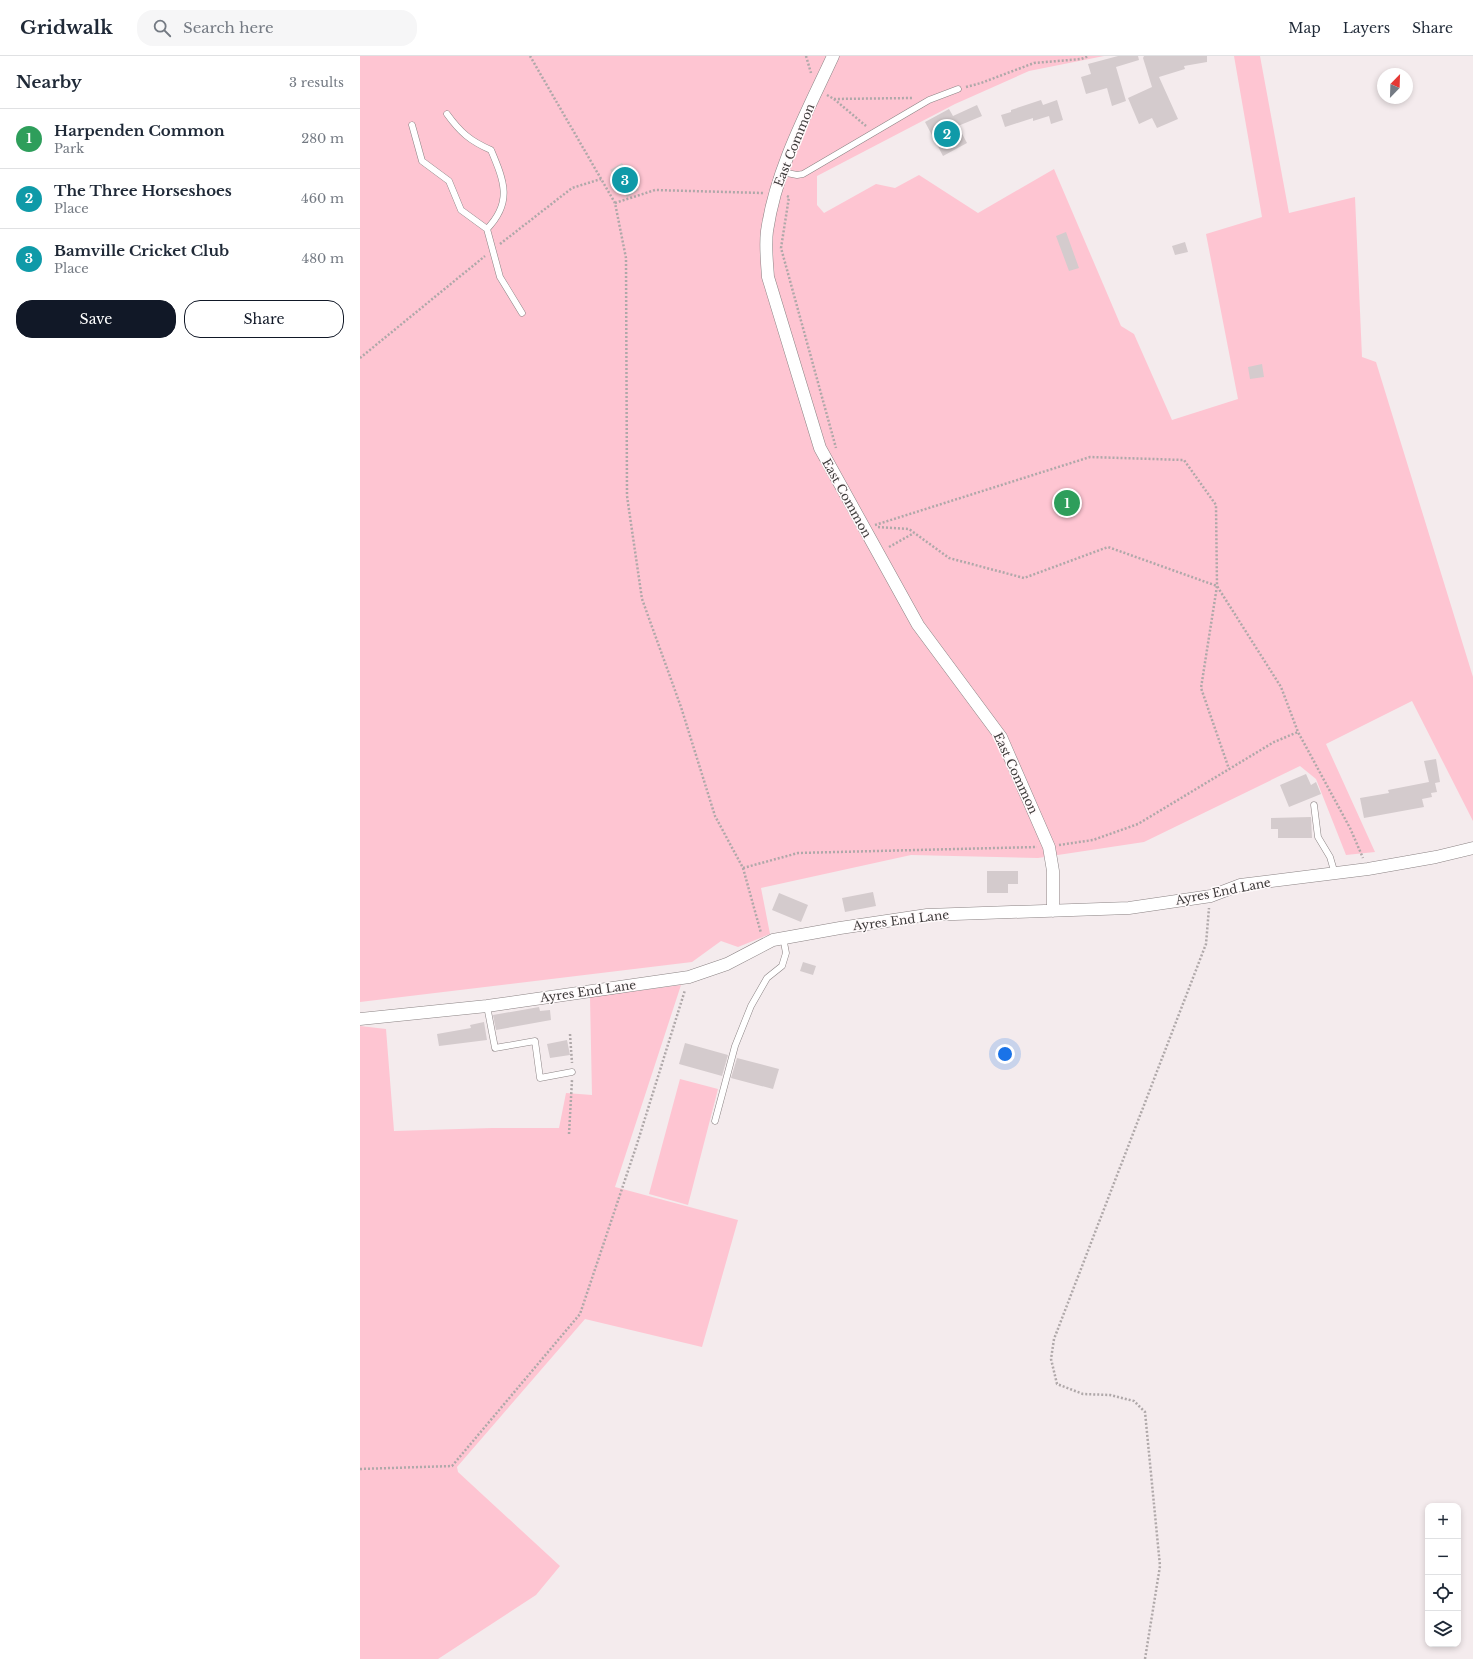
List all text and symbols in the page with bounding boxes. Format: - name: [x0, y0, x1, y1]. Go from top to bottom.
- search box: [137, 10, 417, 46]
- text: Gridwalk: [20, 16, 113, 39]
- icon: search: [151, 17, 173, 39]
- text: Search here: [183, 18, 274, 37]
- text: Map: [1288, 19, 1321, 37]
- text: Layers: [1343, 19, 1390, 37]
- text: Share: [1412, 19, 1453, 37]
- north arrow: [1377, 68, 1413, 104]
- text: Nearby: [16, 72, 82, 93]
- text: 3 results: [289, 74, 344, 91]
- street label: East Common: [771, 101, 817, 189]
- pin: 2: [934, 119, 960, 149]
- text: Harpenden Common: [54, 121, 225, 140]
- text: 1: [26, 130, 32, 147]
- text: 280 m: [301, 130, 344, 147]
- text: Park: [54, 140, 84, 157]
- pin: 3: [612, 165, 638, 195]
- text: The Three Horseshoes: [54, 181, 232, 200]
- text: 2: [25, 190, 33, 207]
- text: 460 m: [301, 190, 344, 207]
- text: Place: [54, 200, 89, 217]
- text: Bamville Cricket Club: [54, 241, 229, 260]
- text: 3: [25, 250, 33, 267]
- text: 480 m: [302, 250, 344, 267]
- text: Place: [54, 260, 89, 277]
- button: Save: [16, 300, 176, 338]
- button: Share: [184, 300, 344, 338]
- street label: East Common: [819, 456, 875, 540]
- pin: 1: [1054, 488, 1080, 518]
- street label: East Common: [991, 730, 1041, 816]
- street label: Ayres End Lane: [1173, 874, 1272, 908]
- street label: Ayres End Lane: [851, 907, 950, 933]
- street label: Ayres End Lane: [538, 977, 637, 1005]
- your location: [995, 1044, 1015, 1064]
- map controls: [1425, 1503, 1461, 1647]
- button: +: [1425, 1503, 1461, 1539]
- button: −: [1425, 1539, 1461, 1575]
- button: locate: [1425, 1575, 1461, 1611]
- button: layers: [1425, 1611, 1461, 1647]

